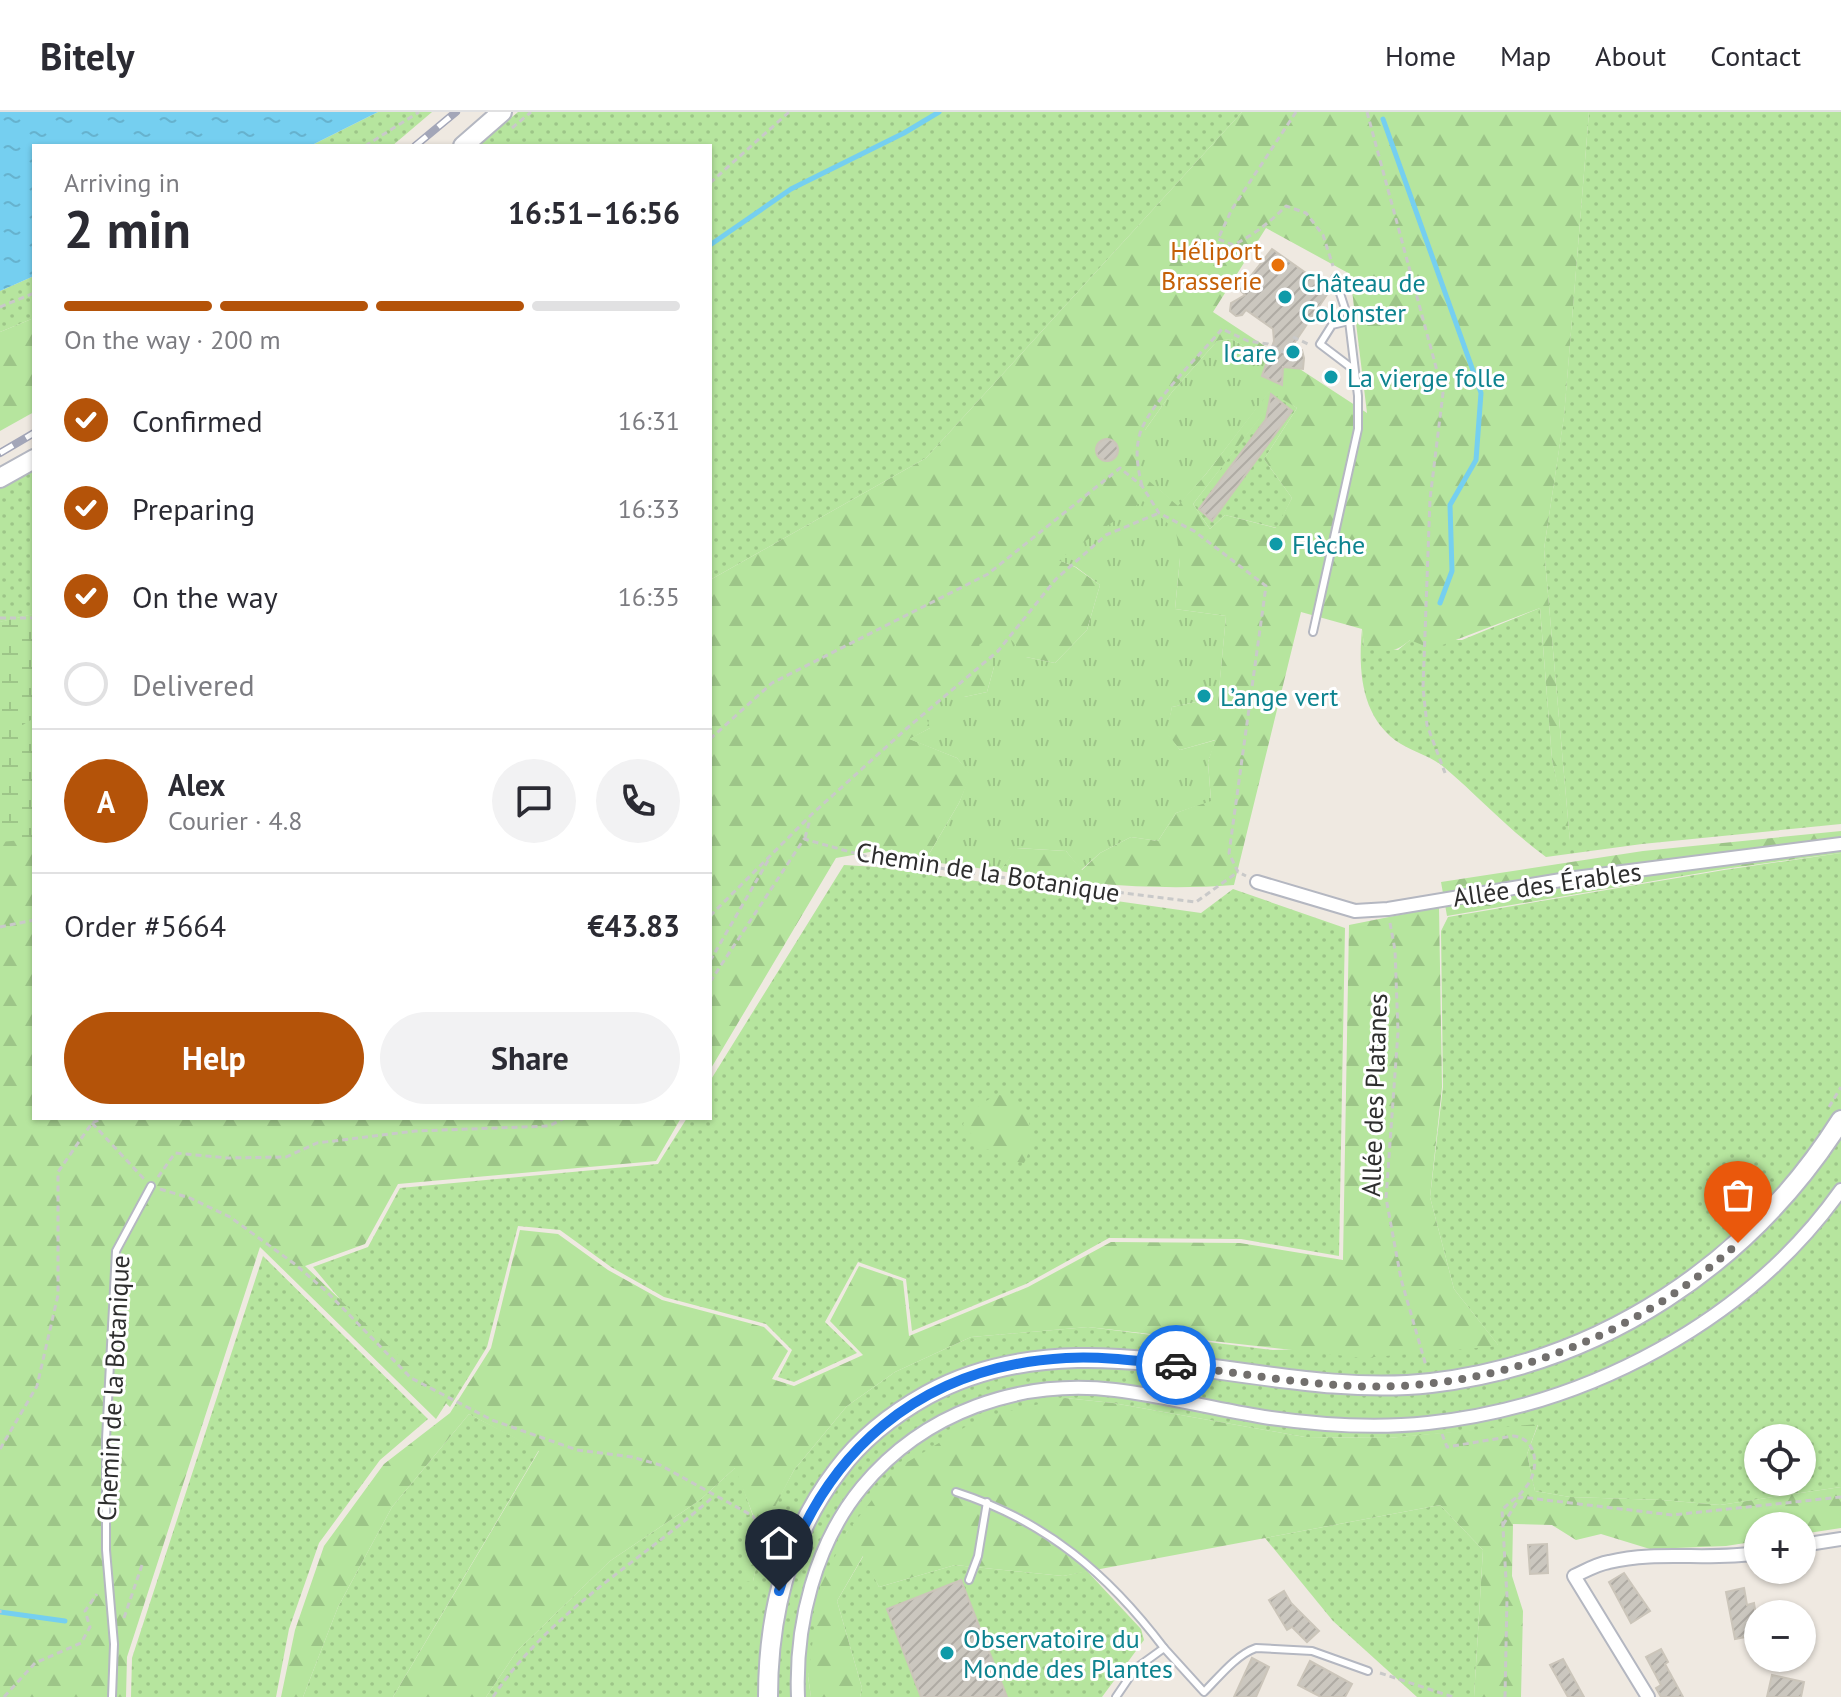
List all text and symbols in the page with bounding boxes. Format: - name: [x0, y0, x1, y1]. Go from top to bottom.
- text: Bitely: [40, 31, 134, 80]
- text: Home: [1385, 37, 1456, 74]
- text: Map: [1500, 37, 1551, 74]
- text: About: [1595, 37, 1666, 74]
- text: Contact: [1710, 37, 1801, 74]
- text: Arriving in: [64, 166, 180, 199]
- text: 16:51–16:56: [508, 193, 680, 232]
- text: 2 min: [64, 195, 191, 262]
- place label: Héliport Brasserie: [1161, 234, 1262, 297]
- marker: Héliport Brasserie: [1269, 256, 1287, 274]
- place label: Château de Colonster: [1301, 266, 1426, 329]
- marker: Château de Colonster: [1276, 288, 1294, 306]
- text: On the way · 200 m: [64, 323, 281, 356]
- place label: Icare: [1223, 336, 1277, 369]
- marker: Icare: [1284, 343, 1302, 361]
- place label: La vierge folle: [1347, 361, 1505, 394]
- marker: La vierge folle: [1322, 368, 1340, 386]
- icon: check: [64, 398, 108, 442]
- text: Confirmed: [132, 401, 263, 440]
- text: 16:31: [618, 404, 680, 437]
- icon: check: [64, 486, 108, 530]
- text: Preparing: [132, 489, 255, 528]
- text: 16:33: [618, 492, 680, 525]
- place label: Flèche: [1292, 528, 1365, 561]
- marker: Flèche: [1267, 535, 1285, 553]
- icon: check: [64, 574, 108, 618]
- text: On the way: [132, 577, 278, 616]
- text: 16:35: [618, 580, 680, 613]
- text: Delivered: [132, 665, 255, 704]
- place label: L’ange vert: [1220, 680, 1339, 713]
- marker: L’ange vert: [1195, 687, 1213, 705]
- button: chat: [492, 759, 576, 843]
- button: phone: [596, 759, 680, 843]
- text: Alex: [168, 765, 225, 804]
- text: A: [97, 782, 115, 821]
- text: Courier · 4.8: [168, 804, 302, 837]
- street label: Chemin de la Botanique: [854, 835, 1122, 909]
- street label: Allée des Érables: [1451, 854, 1643, 914]
- text: Order #5664: [64, 906, 226, 945]
- text: €43.83: [588, 906, 680, 945]
- street label: Allée des Platanes: [1354, 993, 1394, 1197]
- button: Help: [64, 1012, 364, 1104]
- button: Share: [380, 1012, 680, 1104]
- pin: [1704, 1161, 1772, 1243]
- icon: bag: [1716, 1173, 1760, 1217]
- street label: Chemin de la Botanique: [90, 1254, 136, 1522]
- courier: [1136, 1325, 1216, 1405]
- icon: car: [1154, 1343, 1198, 1387]
- map controls: [1744, 1424, 1816, 1672]
- button: locate: [1744, 1424, 1816, 1496]
- pin: [745, 1509, 813, 1591]
- button: +: [1744, 1512, 1816, 1584]
- icon: home: [757, 1521, 801, 1565]
- button: −: [1744, 1600, 1816, 1672]
- place label: Observatoire du Monde des Plantes: [963, 1622, 1173, 1685]
- marker: Observatoire du Monde des Plantes: [938, 1644, 956, 1662]

